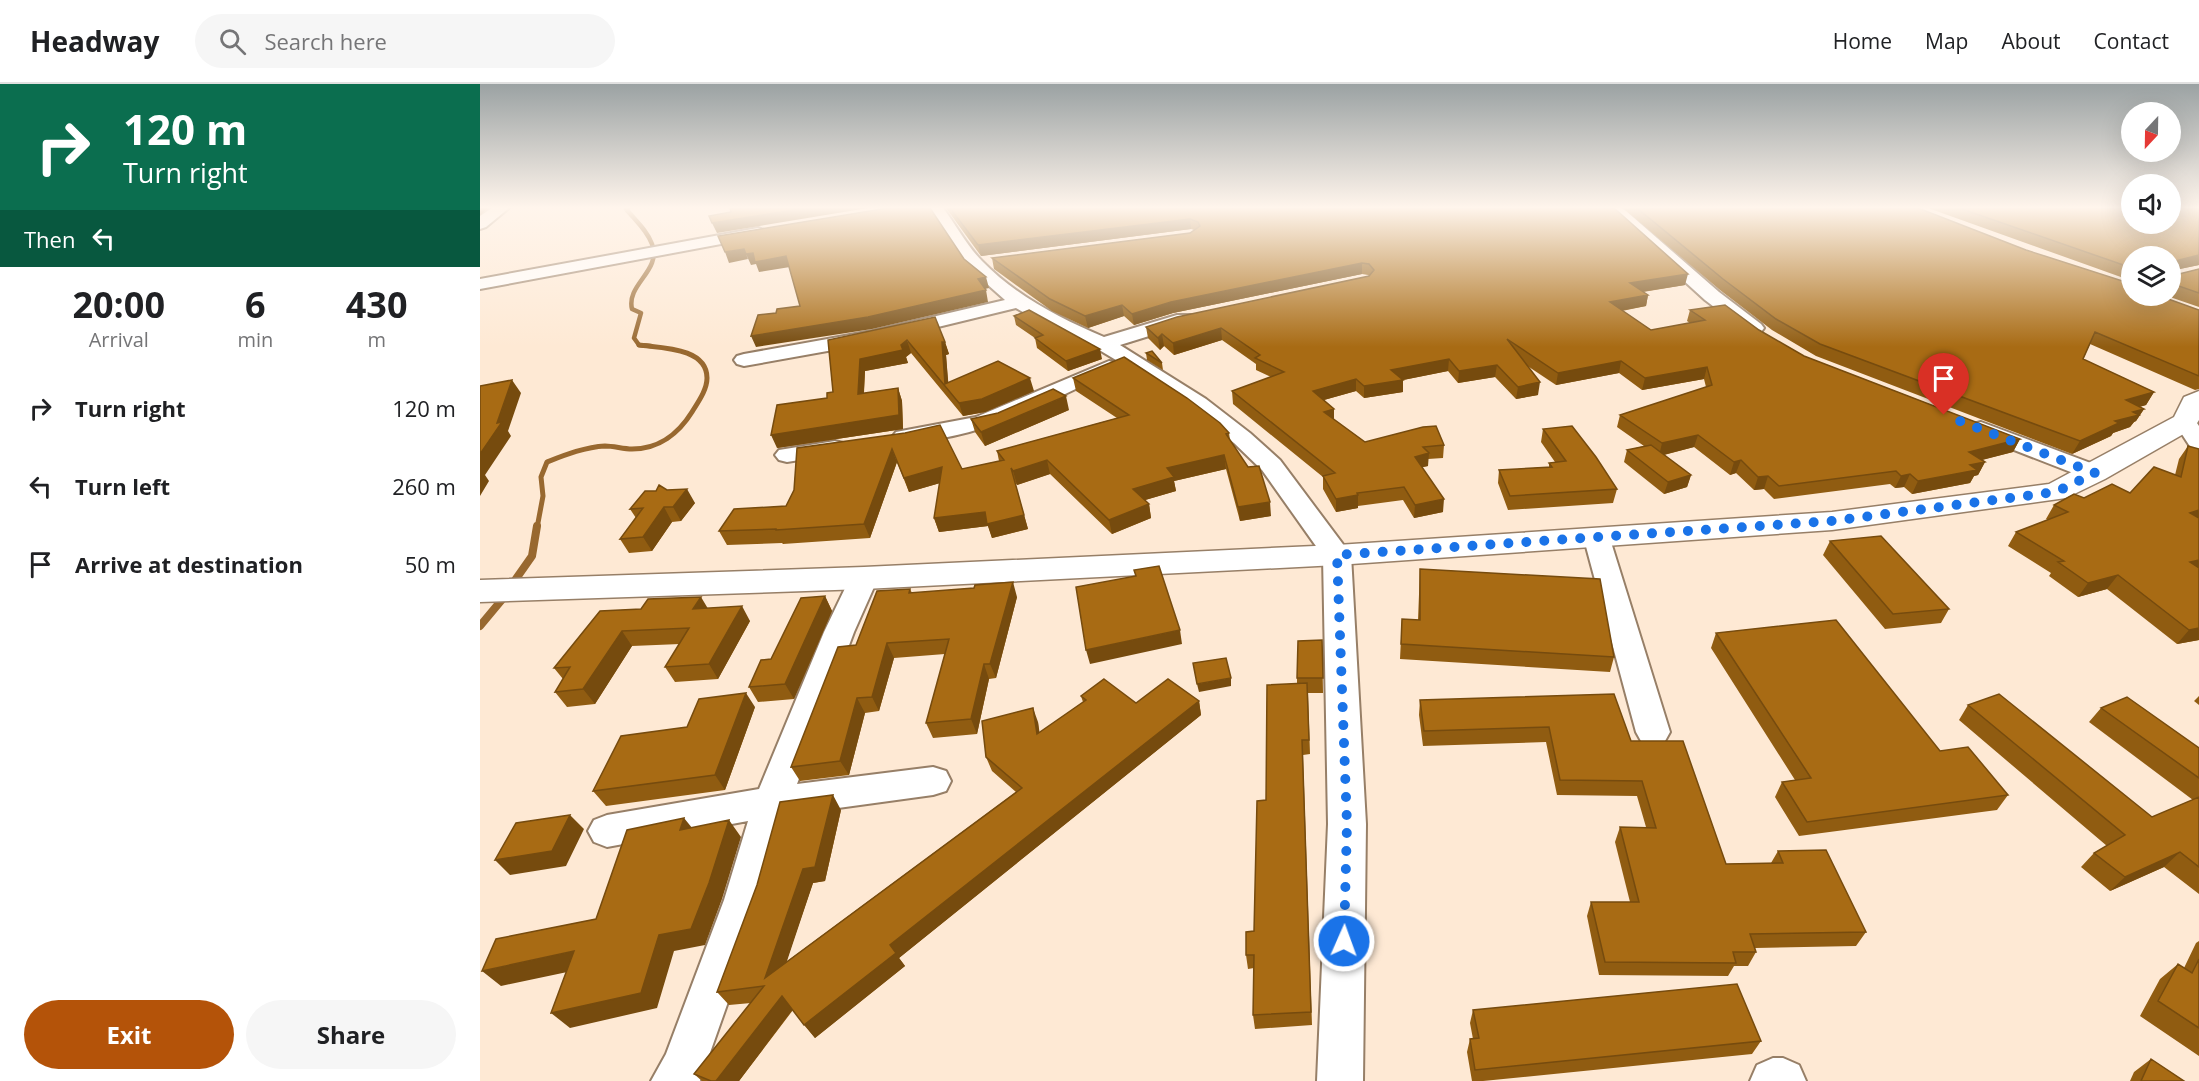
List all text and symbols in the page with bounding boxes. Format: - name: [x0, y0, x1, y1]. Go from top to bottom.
- search box: [195, 14, 615, 68]
- text: Headway: [30, 22, 159, 60]
- icon: search: [216, 25, 249, 58]
- text: Search here: [264, 26, 387, 56]
- text: Home: [1833, 27, 1892, 55]
- text: Map: [1925, 27, 1968, 55]
- text: About: [2001, 27, 2061, 55]
- text: Contact: [2094, 27, 2169, 55]
- text: 120 m: [123, 100, 247, 157]
- north arrow: [2121, 102, 2181, 162]
- map controls: [2121, 102, 2181, 306]
- icon: right: [24, 108, 102, 186]
- text: Turn right: [123, 154, 248, 191]
- button: sound: [2121, 174, 2181, 234]
- icon: left: [87, 222, 120, 255]
- text: Then: [24, 224, 75, 254]
- button: layers: [2121, 246, 2181, 306]
- text: 20:00: [72, 280, 165, 329]
- text: 6: [245, 280, 266, 329]
- text: 430: [346, 280, 408, 329]
- text: Arrival: [89, 326, 149, 353]
- text: min: [237, 326, 273, 353]
- text: m: [367, 326, 386, 353]
- pin: [1918, 353, 1969, 415]
- icon: arrive: [1927, 362, 1960, 395]
- icon: right: [24, 392, 57, 425]
- text: Turn right: [75, 393, 186, 423]
- text: 120 m: [392, 393, 456, 423]
- icon: left: [24, 470, 57, 503]
- text: Turn left: [75, 471, 170, 501]
- text: 260 m: [392, 471, 456, 501]
- icon: arrive: [24, 548, 57, 581]
- text: Arrive at destination: [75, 549, 303, 579]
- text: 50 m: [405, 549, 456, 579]
- position arrow: [1312, 909, 1376, 973]
- button: Exit: [24, 1000, 234, 1069]
- button: Share: [246, 1000, 456, 1069]

